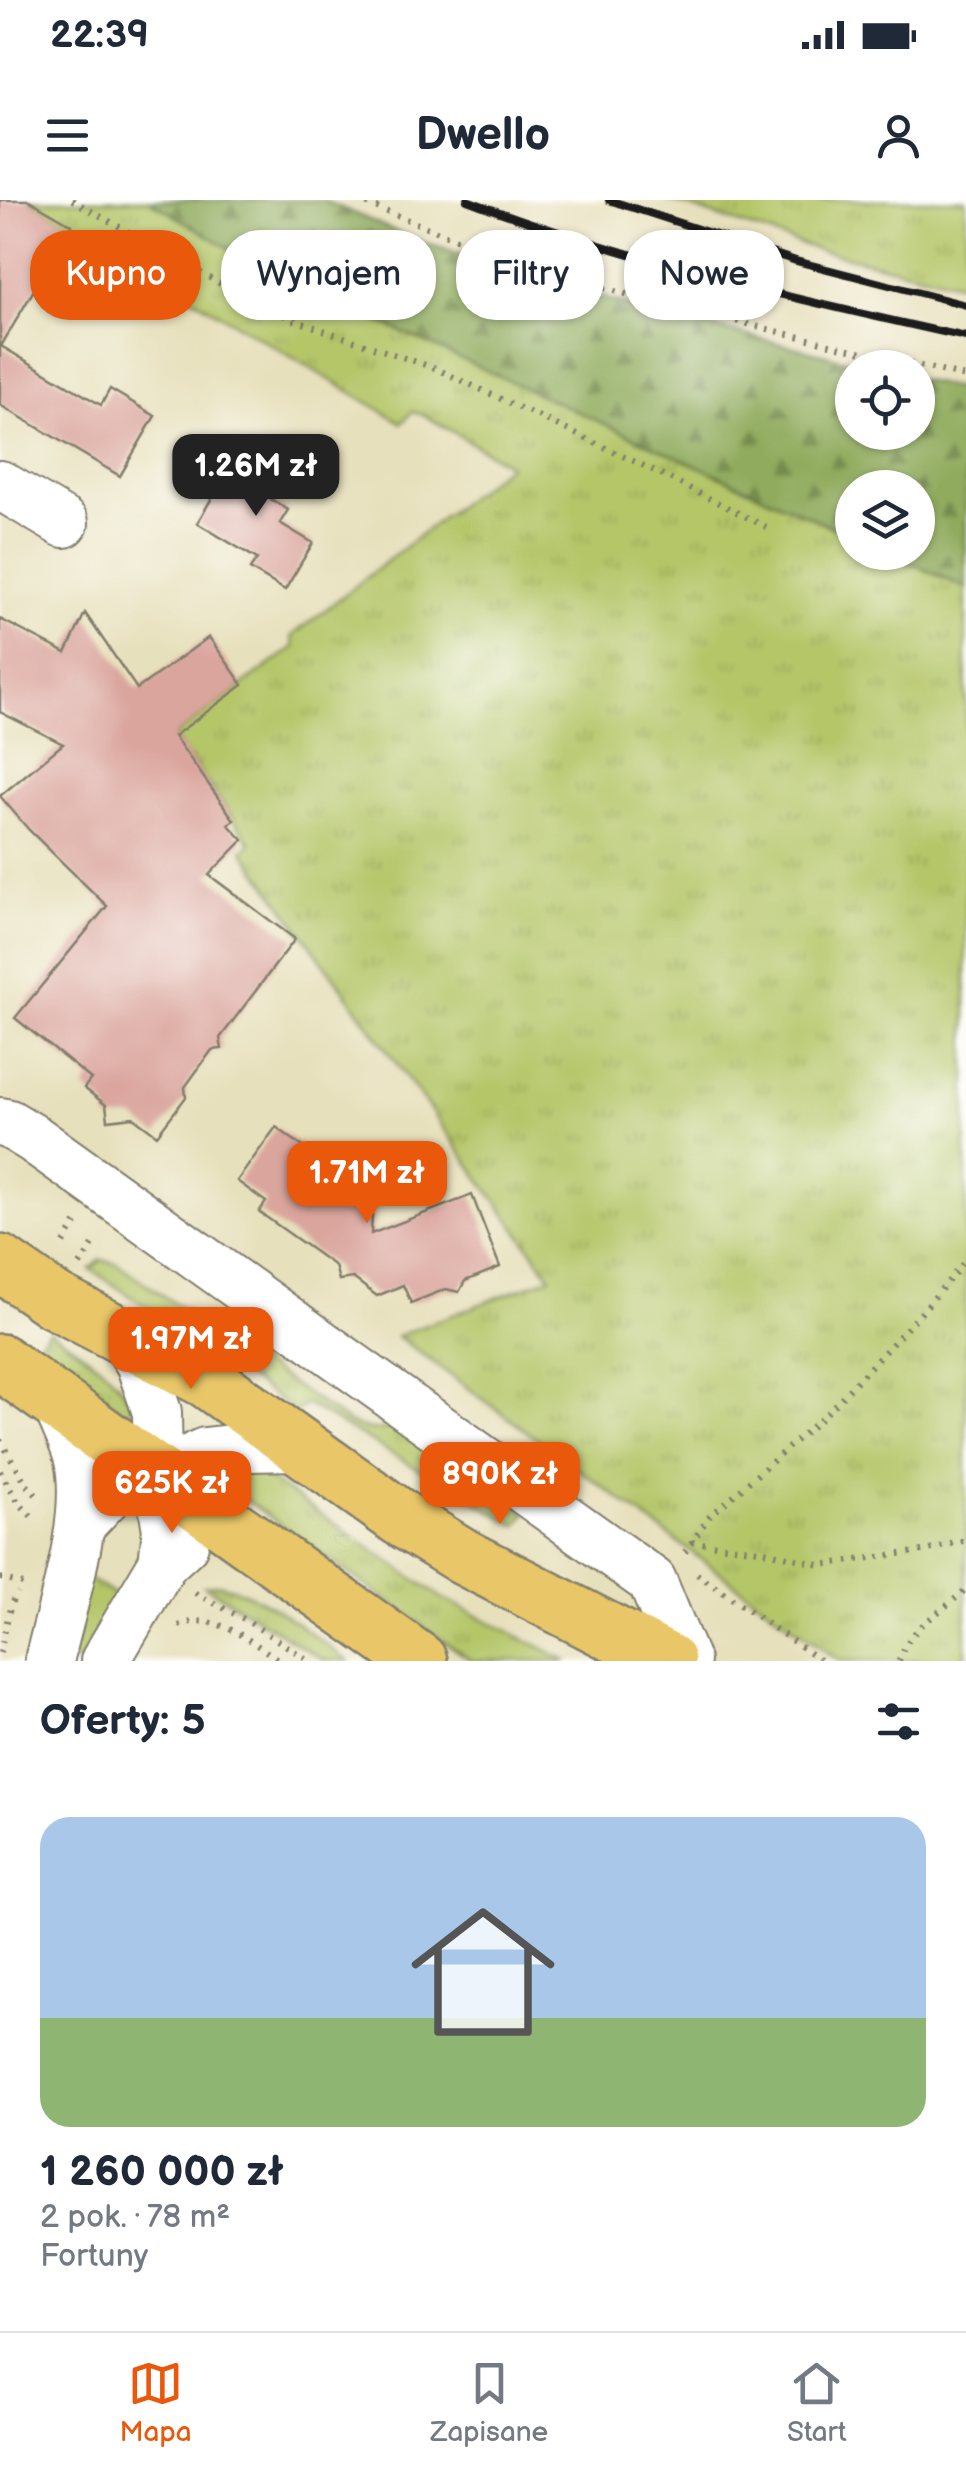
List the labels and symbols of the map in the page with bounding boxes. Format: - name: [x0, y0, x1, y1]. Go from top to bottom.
- pin: 1.26M zł: [153, 434, 359, 519]
- pin: 1.71M zł: [264, 1141, 470, 1226]
- pin: 1.97M zł: [88, 1307, 294, 1392]
- pin: 890K zł: [408, 1442, 592, 1527]
- pin: 625K zł: [80, 1451, 264, 1536]

